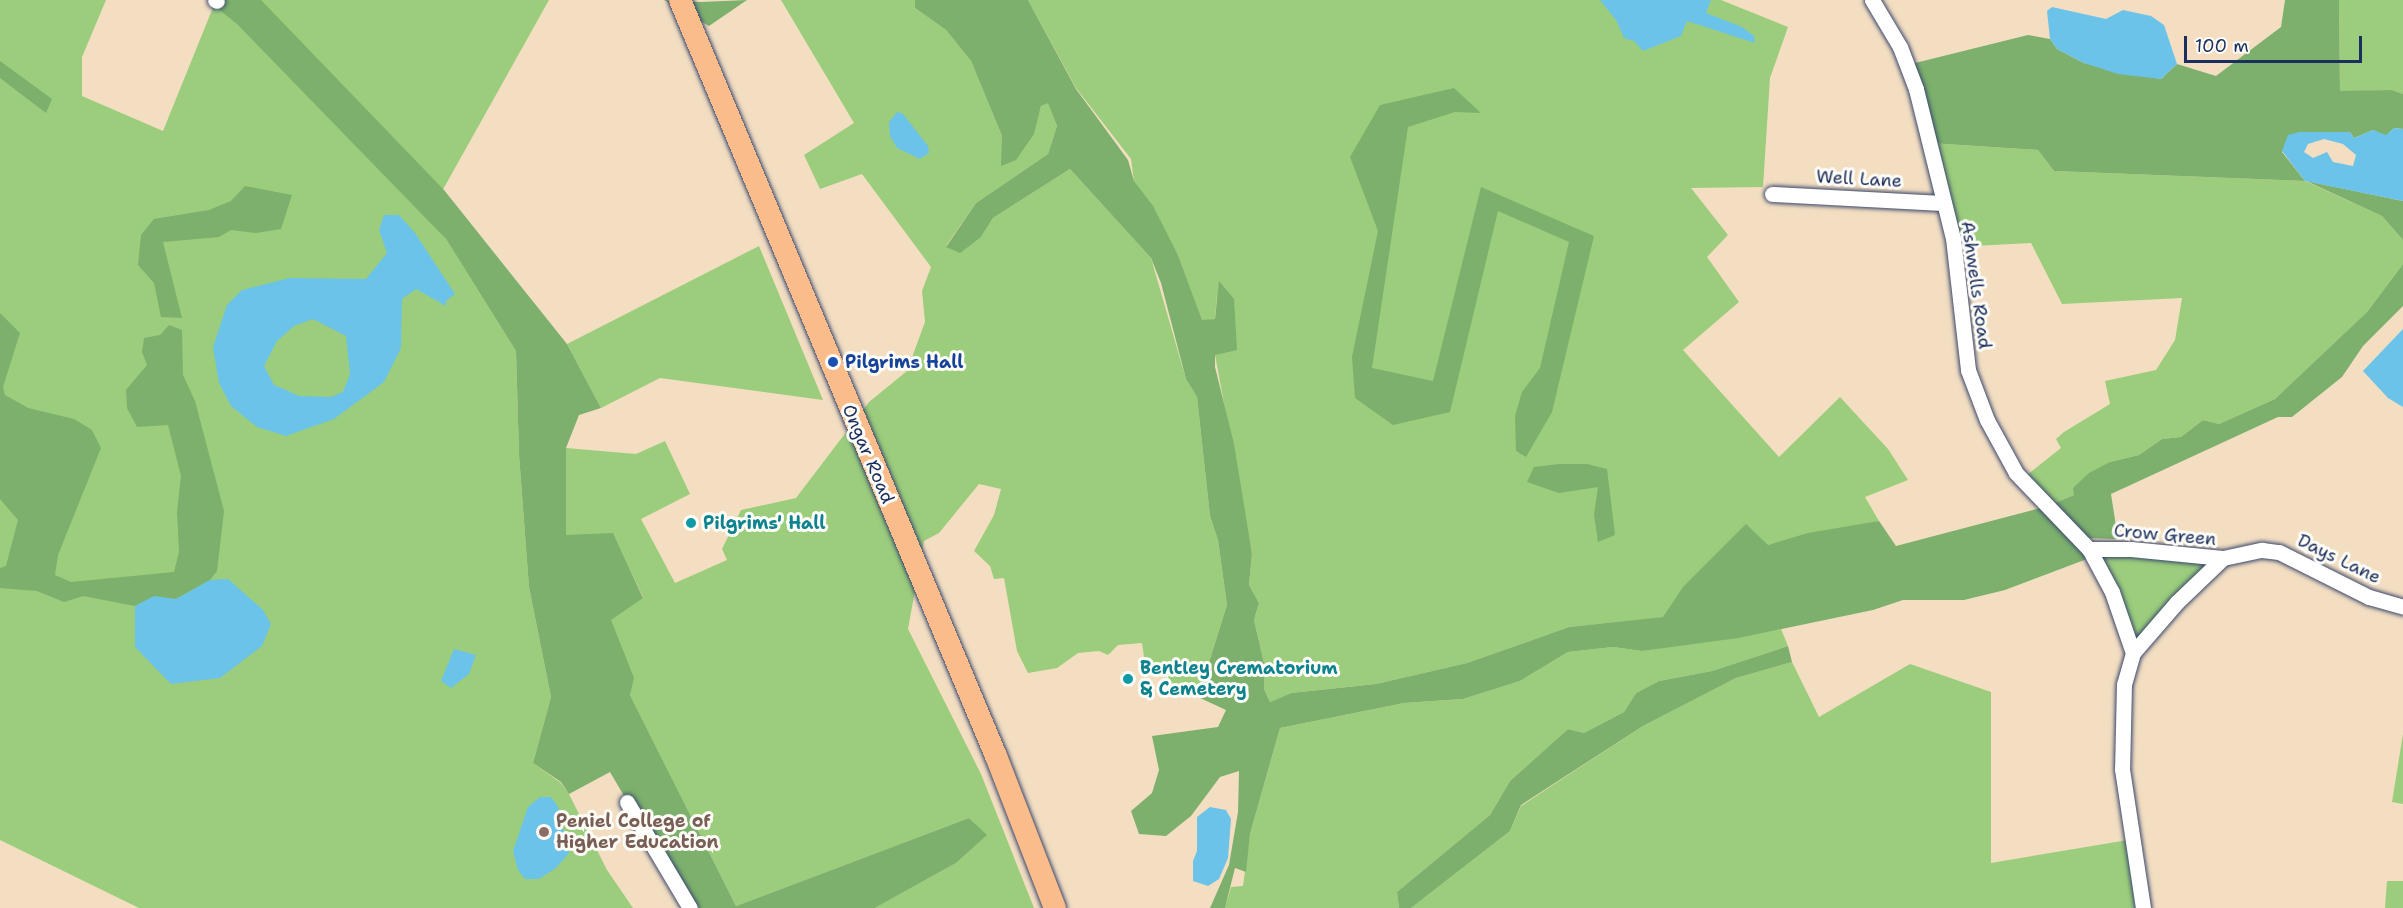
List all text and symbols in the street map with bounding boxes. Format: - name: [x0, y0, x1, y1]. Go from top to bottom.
- scale bar: [2187, 24, 2366, 62]
- text: 100 m: [2195, 34, 2249, 58]
- street label: Well Lane: [1816, 166, 1902, 192]
- street label: Ashwells Road: [1956, 220, 1996, 350]
- place label: Pilgrims Hall: [845, 351, 963, 373]
- marker: Pilgrims Hall: [826, 355, 840, 369]
- street label: Ongar Road: [837, 401, 899, 507]
- place label: Pilgrims' Hall: [703, 512, 826, 534]
- marker: Pilgrims' Hall: [684, 516, 698, 530]
- street label: Crow Green: [2113, 520, 2217, 550]
- street label: Days Lane: [2294, 530, 2384, 588]
- place label: Bentley Crematorium & Cemetery: [1140, 658, 1338, 700]
- marker: Bentley Crematorium & Cemetery: [1121, 672, 1135, 686]
- place label: Peniel College of Higher Education: [556, 811, 719, 854]
- marker: Peniel College of Higher Education: [537, 825, 551, 839]

